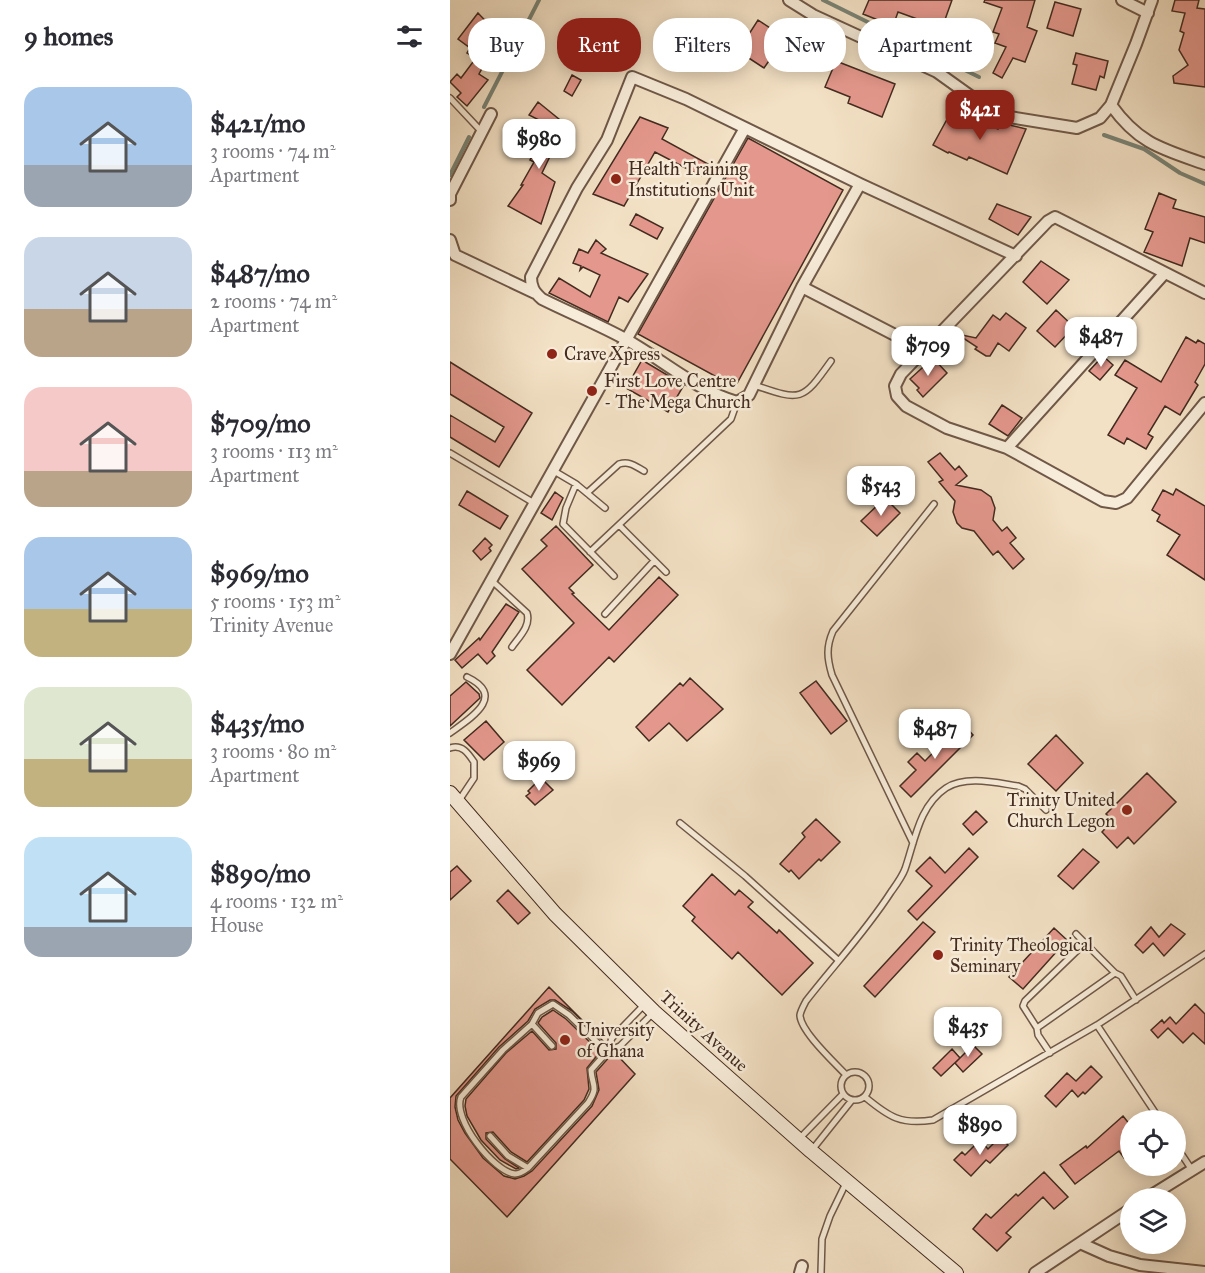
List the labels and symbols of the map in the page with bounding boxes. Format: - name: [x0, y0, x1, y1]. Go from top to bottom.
- pin: $421: [944, 90, 1016, 141]
- pin: $980: [503, 119, 575, 170]
- place label: Health Training Institutions Unit: [628, 158, 755, 201]
- marker: Health Training Institutions Unit: [609, 172, 623, 186]
- pin: $487: [1065, 317, 1137, 368]
- pin: $709: [892, 326, 964, 377]
- place label: Crave Xpress: [564, 343, 660, 365]
- marker: Crave Xpress: [545, 347, 559, 361]
- place label: First Love Centre - The Mega Church: [604, 370, 751, 414]
- marker: First Love Centre - The Mega Church: [585, 384, 599, 398]
- pin: $543: [845, 466, 917, 517]
- pin: $487: [899, 709, 971, 760]
- pin: $969: [503, 741, 575, 792]
- place label: Trinity United Church Legon: [1007, 789, 1115, 833]
- marker: Trinity United Church Legon: [1120, 803, 1134, 817]
- place label: Trinity Theological Seminary: [950, 934, 1093, 977]
- marker: Trinity Theological Seminary: [931, 948, 945, 962]
- street label: Trinity Avenue: [655, 986, 753, 1076]
- pin: $435: [932, 1007, 1004, 1058]
- place label: University of Ghana: [577, 1019, 655, 1062]
- marker: University of Ghana: [558, 1033, 572, 1047]
- pin: $890: [944, 1105, 1016, 1156]

